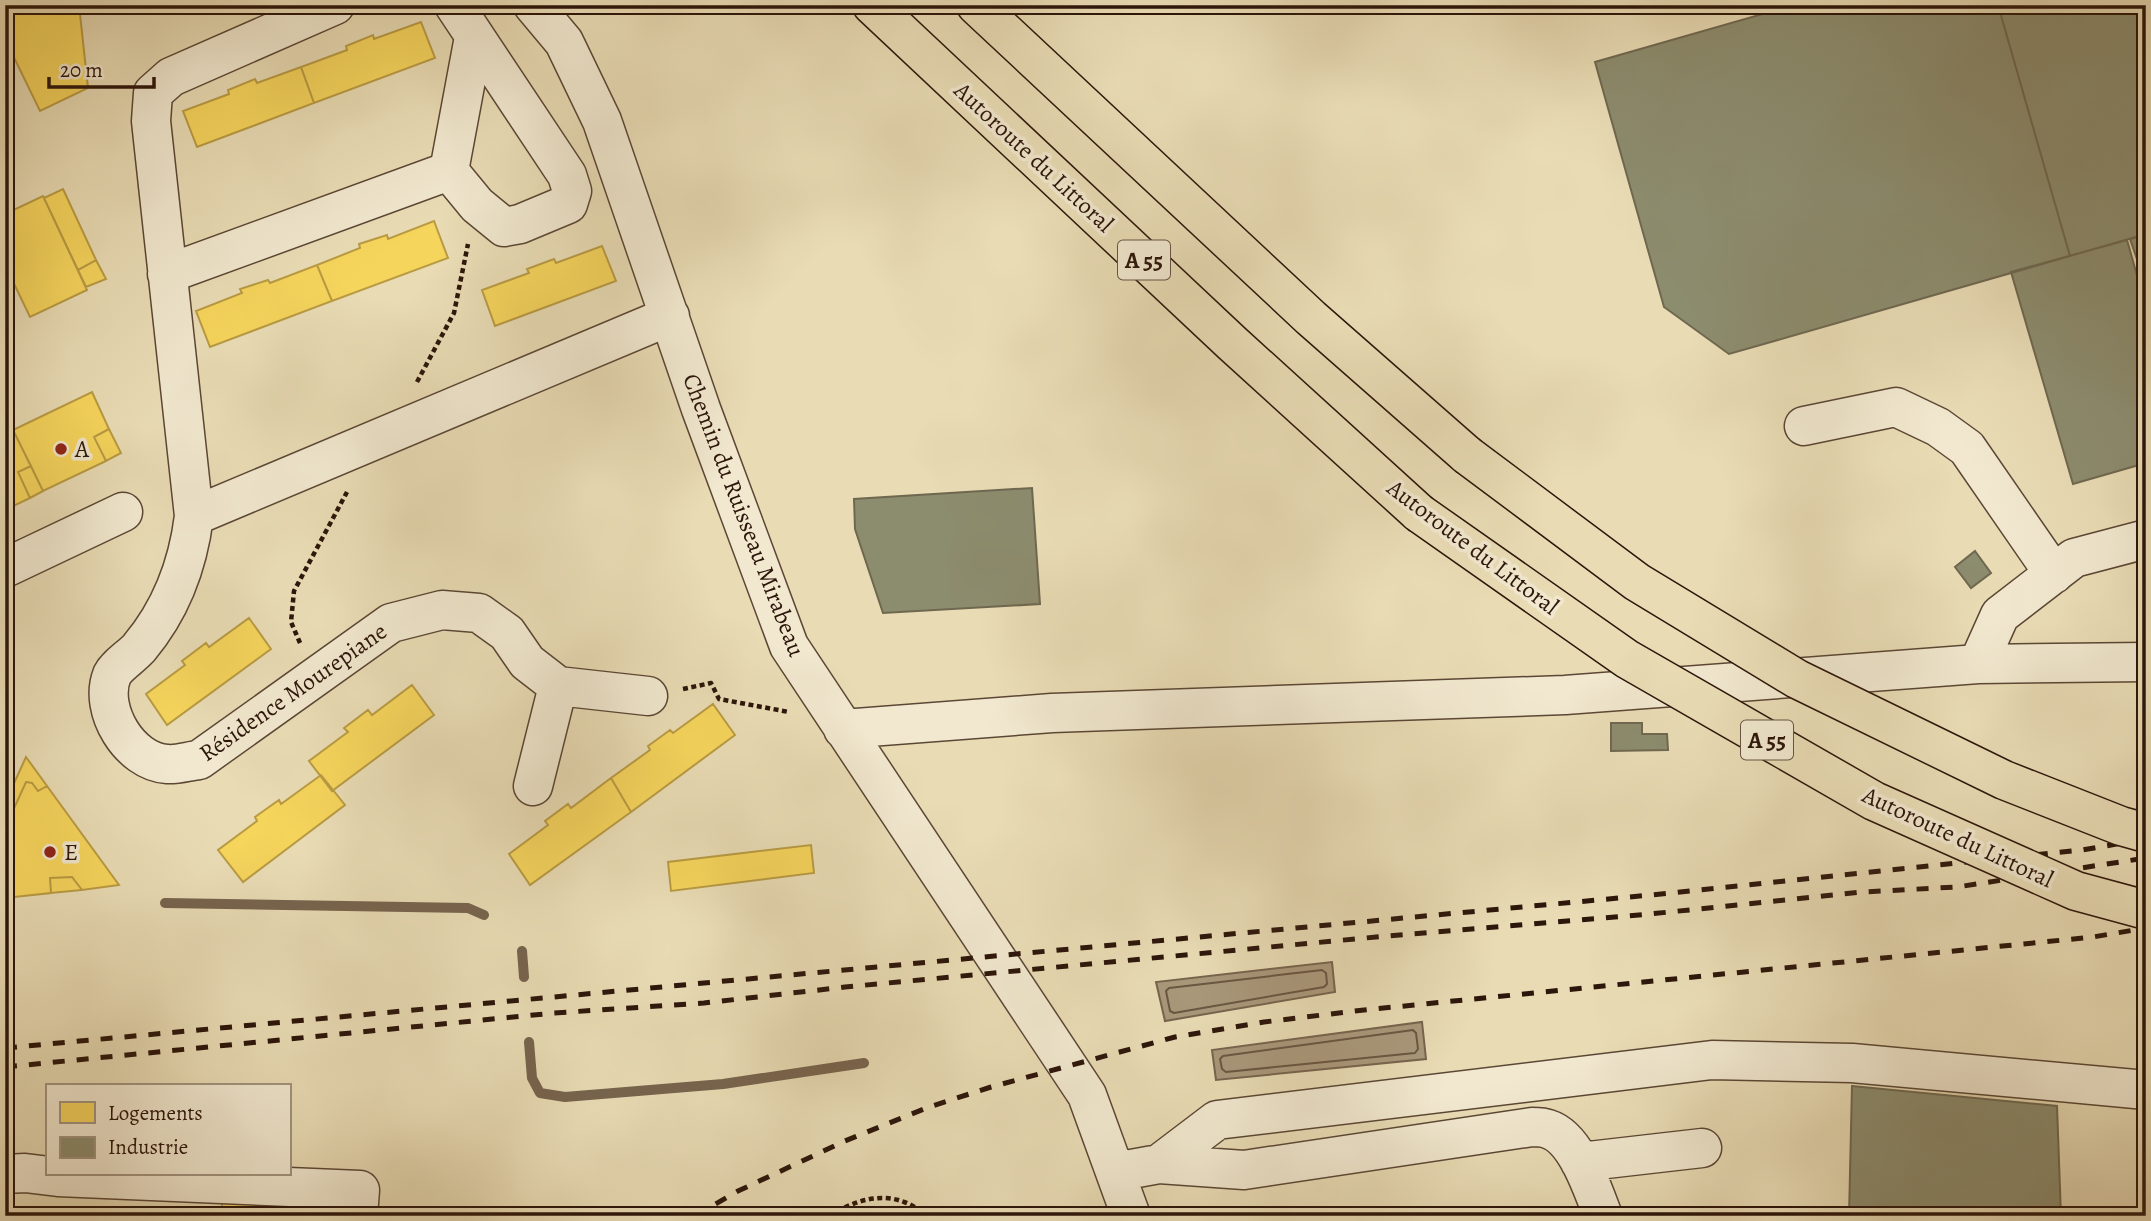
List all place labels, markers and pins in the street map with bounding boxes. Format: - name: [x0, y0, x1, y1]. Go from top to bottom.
- place label: A: [74, 433, 90, 465]
- marker: A: [53, 441, 69, 457]
- place label: E: [64, 836, 78, 868]
- marker: E: [42, 844, 58, 860]

